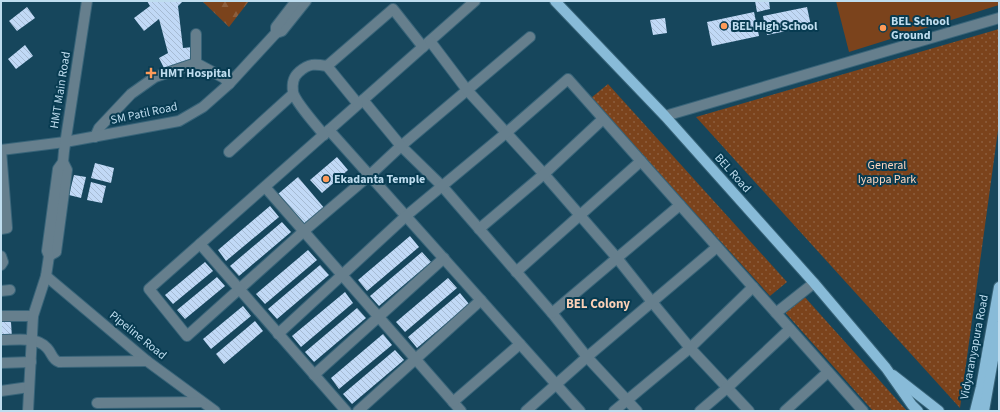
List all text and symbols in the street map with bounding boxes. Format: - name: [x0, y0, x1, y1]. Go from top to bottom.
- place label: BEL School Ground: [891, 13, 950, 44]
- place label: BEL High School: [732, 18, 818, 35]
- marker: BEL High School: [719, 21, 729, 31]
- marker: BEL School Ground: [878, 23, 888, 33]
- street label: HMT Main Road: [46, 50, 75, 130]
- place label: HMT Hospital: [160, 65, 231, 82]
- marker: HMT Hospital: [145, 67, 157, 79]
- street label: SM Patil Road: [109, 98, 179, 129]
- street label: BEL Road: [710, 150, 755, 197]
- park label: General Iyappa Park: [858, 157, 916, 188]
- place label: Ekadanta Temple: [334, 171, 425, 188]
- marker: Ekadanta Temple: [321, 174, 331, 184]
- street label: Vidyaranyapura Road: [956, 293, 993, 401]
- district label: BEL Colony: [566, 295, 630, 313]
- street label: Pipeline Road: [106, 307, 170, 364]

